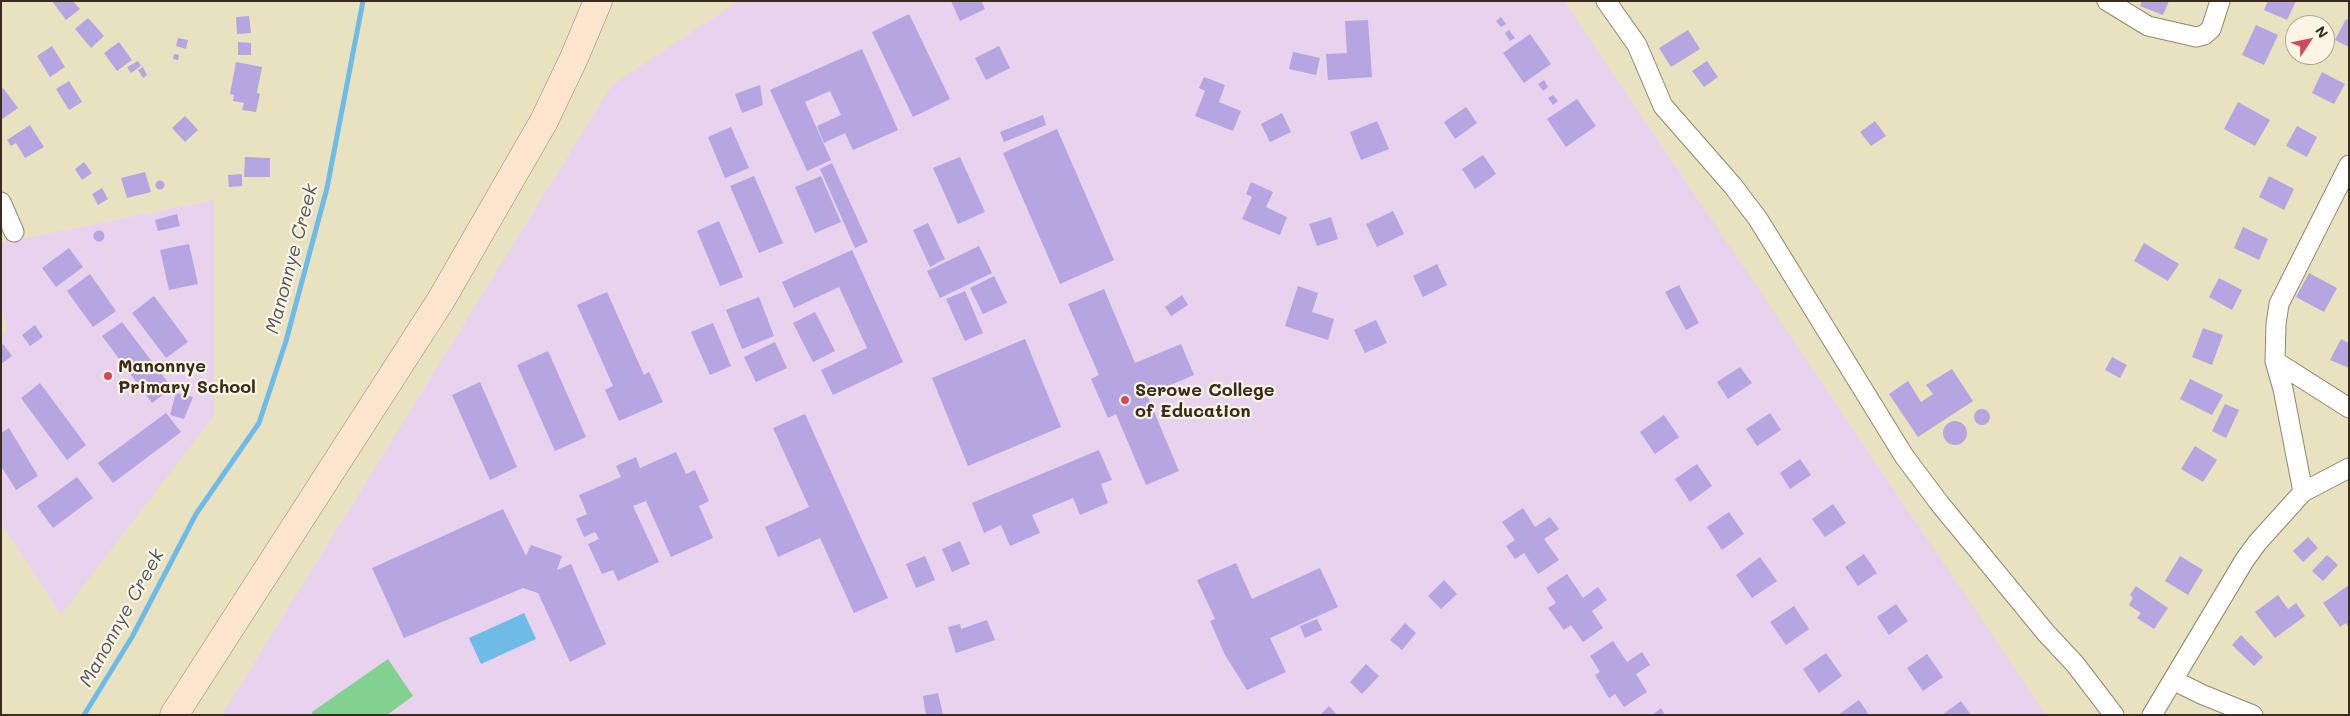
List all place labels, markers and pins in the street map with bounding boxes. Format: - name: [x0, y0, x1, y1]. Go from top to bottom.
- place label: Manonnye Primary School: [118, 355, 256, 398]
- marker: Manonnye Primary School: [102, 370, 114, 382]
- place label: Serowe College of Education: [1135, 379, 1275, 422]
- marker: Serowe College of Education: [1119, 394, 1131, 406]

